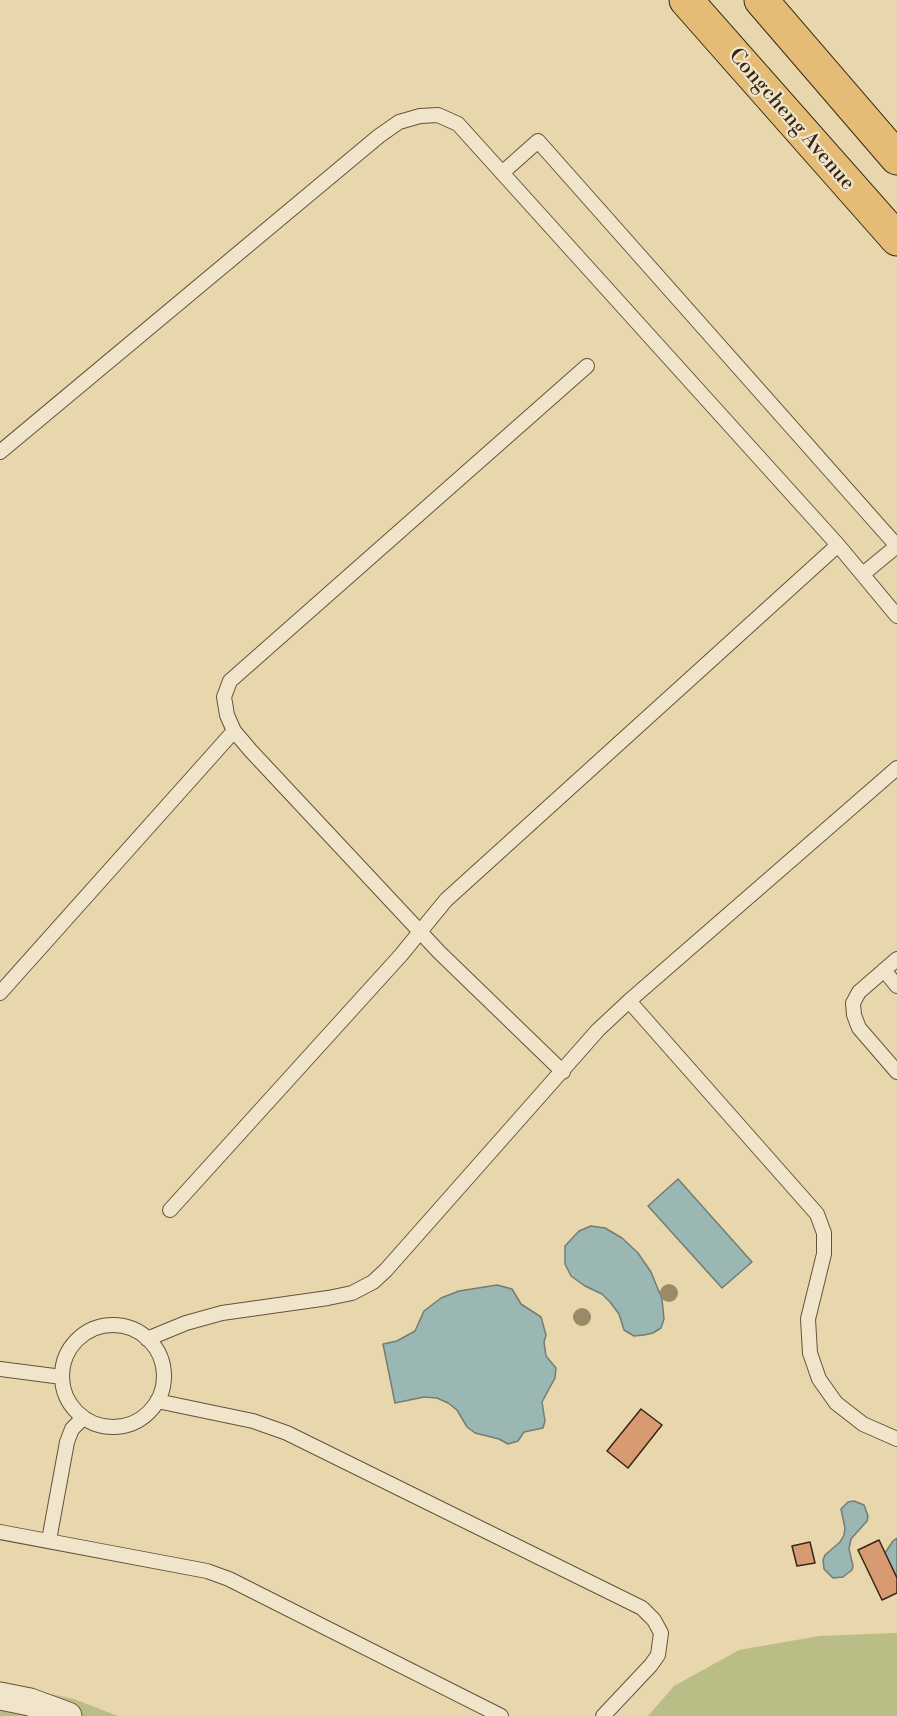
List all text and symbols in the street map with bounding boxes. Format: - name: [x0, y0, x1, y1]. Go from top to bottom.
- street label: Congcheng Avenue: [722, 44, 860, 196]

